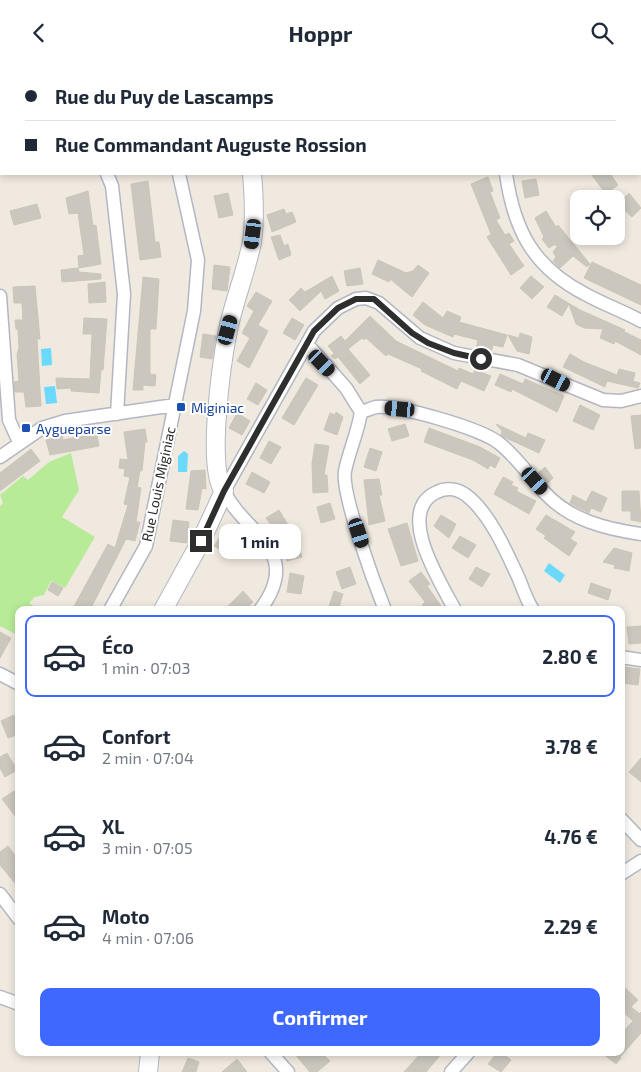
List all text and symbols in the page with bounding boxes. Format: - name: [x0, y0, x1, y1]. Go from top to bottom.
- icon: back: [25, 19, 53, 47]
- icon: search: [588, 19, 616, 47]
- text: Hoppr: [289, 20, 352, 46]
- text: Rue du Puy de Lascamps: [55, 85, 274, 108]
- text: Rue Commandant Auguste Rossion: [55, 133, 367, 156]
- map controls: [570, 190, 625, 245]
- button: locate: [570, 190, 625, 245]
- car: [243, 218, 262, 250]
- car: [216, 314, 239, 346]
- car: [306, 347, 337, 379]
- route start: [470, 348, 492, 370]
- car: [539, 367, 572, 393]
- place label: Miginiac: [191, 399, 244, 416]
- car: [384, 400, 415, 418]
- marker: Miginiac: [175, 401, 187, 413]
- place label: Aygueparse: [36, 420, 111, 437]
- marker: Aygueparse: [20, 422, 32, 434]
- street label: Rue Louis Miginiac: [137, 425, 179, 543]
- car: [519, 465, 550, 497]
- car: [347, 516, 370, 550]
- callout: 1 min: [218, 523, 301, 559]
- route end: [190, 530, 212, 552]
- text: 1 min: [241, 532, 279, 551]
- icon: car: [42, 634, 87, 679]
- text: Éco: [102, 635, 134, 658]
- text: 2.80 €: [542, 645, 598, 668]
- text: 1 min · 07:03: [102, 658, 190, 677]
- icon: car: [42, 724, 87, 769]
- text: Confort: [102, 725, 170, 748]
- text: 3.78 €: [545, 735, 598, 758]
- text: 2 min · 07:04: [102, 748, 194, 767]
- icon: car: [42, 814, 87, 859]
- text: XL: [102, 815, 124, 838]
- text: 4.76 €: [544, 825, 598, 848]
- text: 3 min · 07:05: [102, 838, 193, 857]
- icon: car: [42, 904, 87, 949]
- text: Moto: [102, 905, 150, 928]
- text: 2.29 €: [544, 915, 598, 938]
- text: 4 min · 07:06: [102, 928, 194, 947]
- button: Confirmer: [40, 988, 600, 1046]

